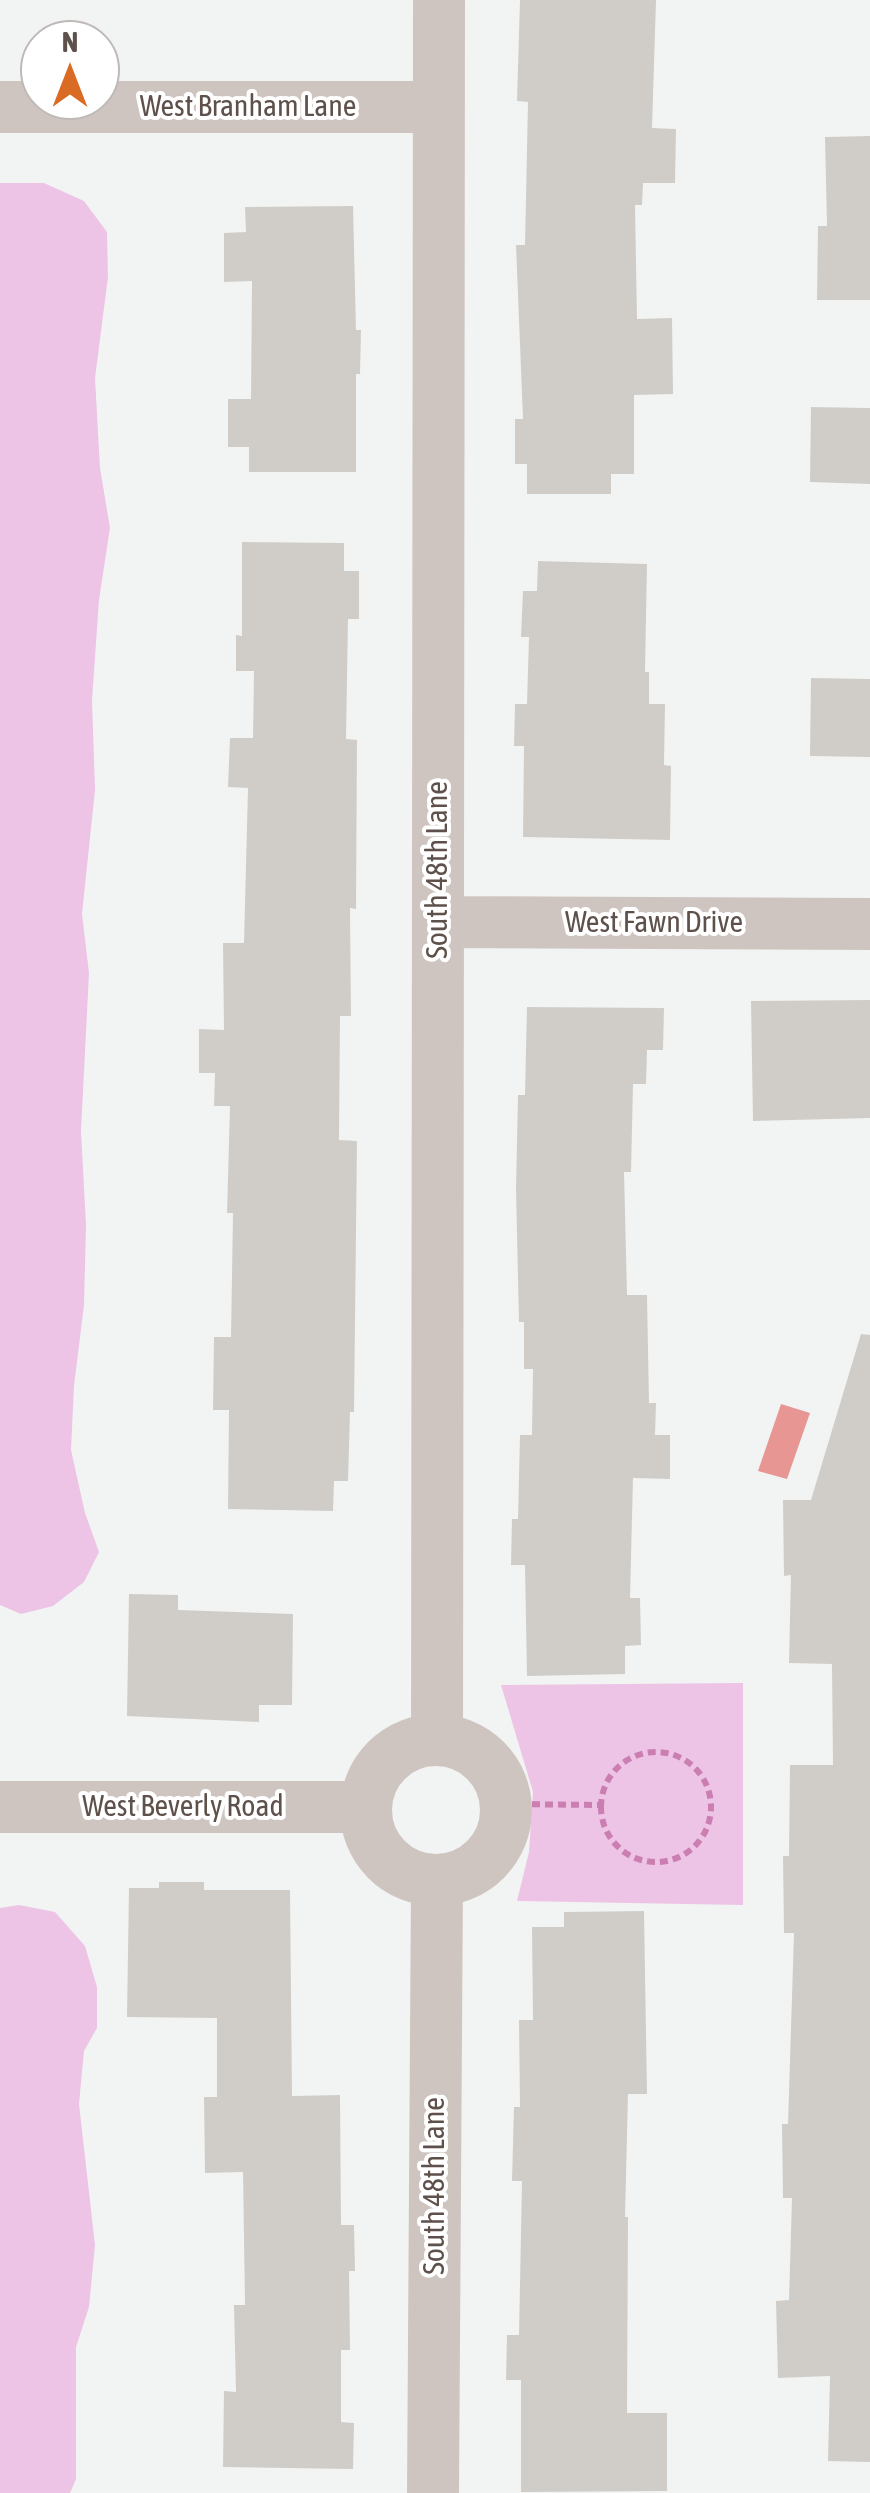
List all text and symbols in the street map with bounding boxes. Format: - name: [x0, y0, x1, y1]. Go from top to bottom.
- north arrow: [20, 20, 120, 120]
- text: N: [62, 26, 78, 58]
- street label: West Branham Lane: [140, 89, 356, 125]
- street label: South 48th Lane: [420, 781, 456, 959]
- street label: West Fawn Drive: [565, 905, 743, 941]
- street label: West Beverly Road: [82, 1789, 284, 1825]
- street label: South 48th Lane: [417, 2097, 453, 2275]

